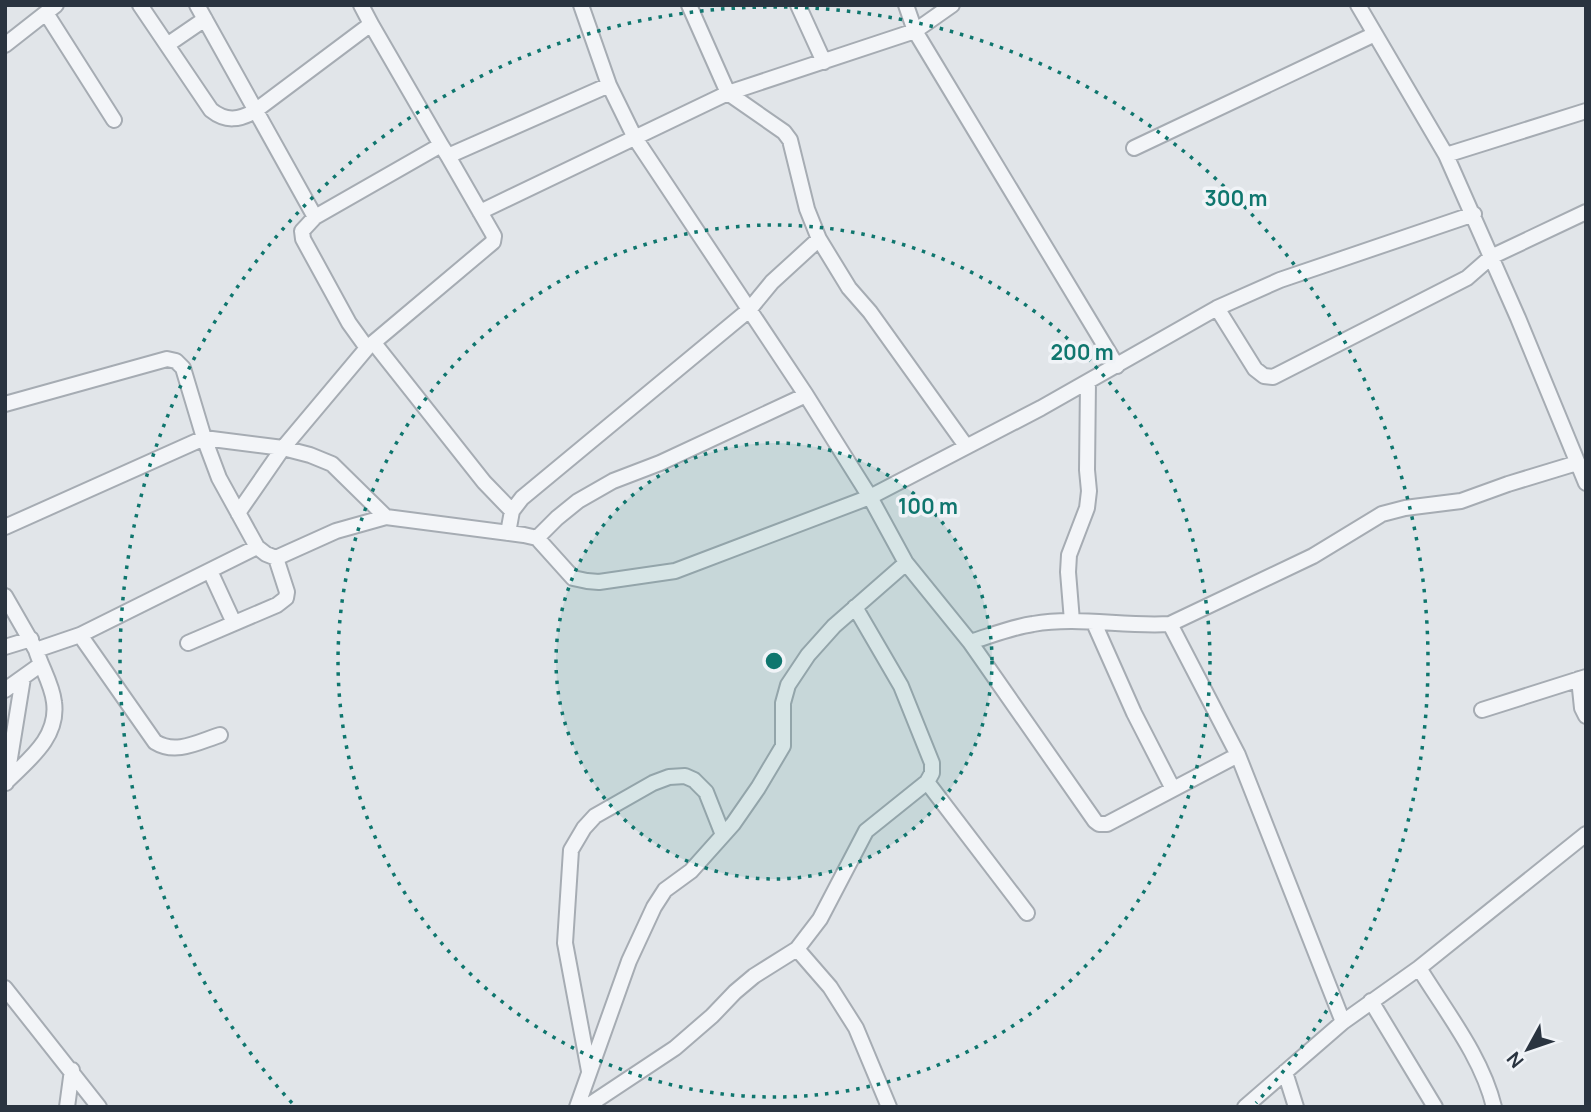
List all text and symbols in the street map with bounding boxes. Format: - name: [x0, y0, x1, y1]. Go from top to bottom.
- text: 300 m: [1205, 184, 1267, 212]
- text: 200 m: [1050, 338, 1114, 366]
- text: 100 m: [898, 492, 958, 520]
- centre of rings: [762, 649, 786, 673]
- north arrow: [1493, 1014, 1563, 1084]
- text: N: [1501, 1046, 1529, 1074]

